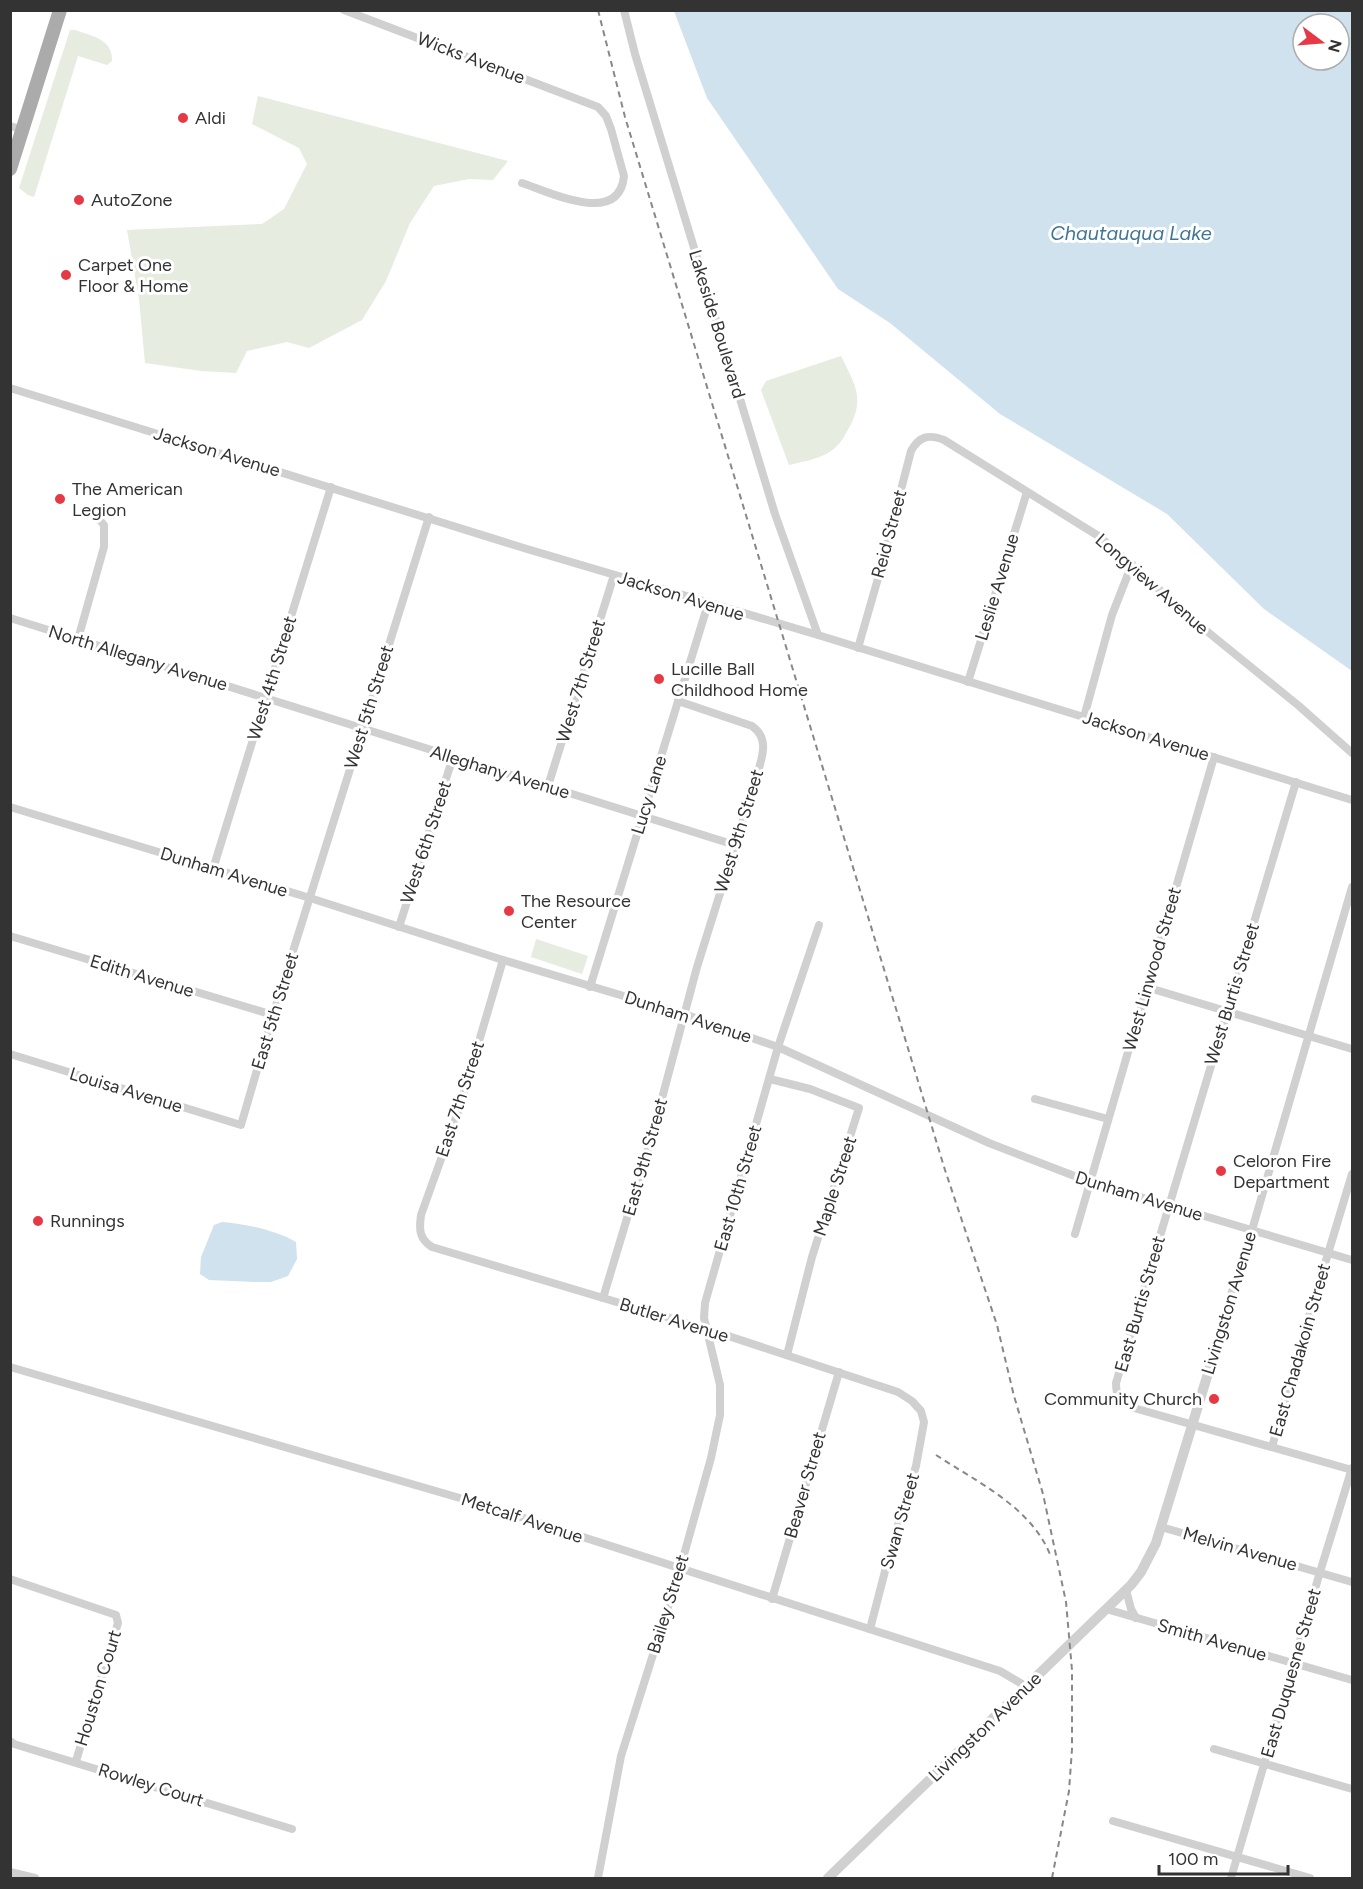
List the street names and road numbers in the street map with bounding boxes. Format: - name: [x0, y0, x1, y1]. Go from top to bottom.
- street label: Wicks Avenue: [414, 27, 528, 89]
- street label: Lakeside Boulevard: [684, 247, 750, 401]
- street label: Jackson Avenue: [151, 422, 283, 482]
- street label: Reid Street: [867, 487, 911, 581]
- street label: Longview Avenue: [1091, 529, 1213, 639]
- street label: Leslie Avenue: [970, 531, 1024, 643]
- street label: Jackson Avenue: [615, 566, 747, 626]
- street label: West 4th Street: [243, 613, 301, 743]
- street label: West 7th Street: [552, 617, 610, 745]
- street label: North Allegany Avenue: [46, 620, 230, 696]
- street label: West 5th Street: [340, 642, 398, 771]
- street label: Jackson Avenue: [1080, 706, 1212, 766]
- street label: Alleghany Avenue: [428, 740, 572, 804]
- street label: Lucy Lane: [627, 753, 671, 837]
- street label: West 9th Street: [710, 766, 768, 895]
- street label: West 6th Street: [396, 778, 456, 906]
- street label: Dunham Avenue: [158, 842, 291, 902]
- street label: West Linwood Street: [1118, 884, 1186, 1054]
- street label: West Burtis Street: [1200, 920, 1264, 1068]
- street label: East 5th Street: [247, 949, 303, 1072]
- street label: Edith Avenue: [87, 950, 197, 1002]
- street label: Dunham Avenue: [622, 986, 754, 1048]
- street label: East 7th Street: [431, 1038, 489, 1160]
- street label: Louisa Avenue: [67, 1062, 185, 1118]
- street label: East 9th Street: [618, 1095, 672, 1218]
- street label: East 10th Street: [709, 1122, 767, 1254]
- street label: Maple Street: [809, 1133, 862, 1239]
- street label: Dunham Avenue: [1073, 1166, 1206, 1226]
- street label: Livingston Avenue: [1197, 1229, 1261, 1377]
- street label: East Burtis Street: [1110, 1233, 1170, 1375]
- street label: East Chadakoin Street: [1265, 1261, 1335, 1439]
- street label: Butler Avenue: [617, 1293, 731, 1347]
- street label: Beaver Street: [779, 1429, 831, 1541]
- street label: Swan Street: [876, 1470, 924, 1572]
- street label: Metcalf Avenue: [458, 1488, 586, 1548]
- street label: Melvin Avenue: [1180, 1522, 1300, 1576]
- street label: Bailey Street: [643, 1552, 694, 1656]
- street label: East Duquesne Street: [1256, 1586, 1326, 1760]
- street label: Smith Avenue: [1155, 1614, 1269, 1666]
- street label: Houston Court: [70, 1627, 126, 1749]
- street label: Livingston Avenue: [924, 1667, 1046, 1787]
- street label: Rowley Court: [95, 1758, 207, 1812]

